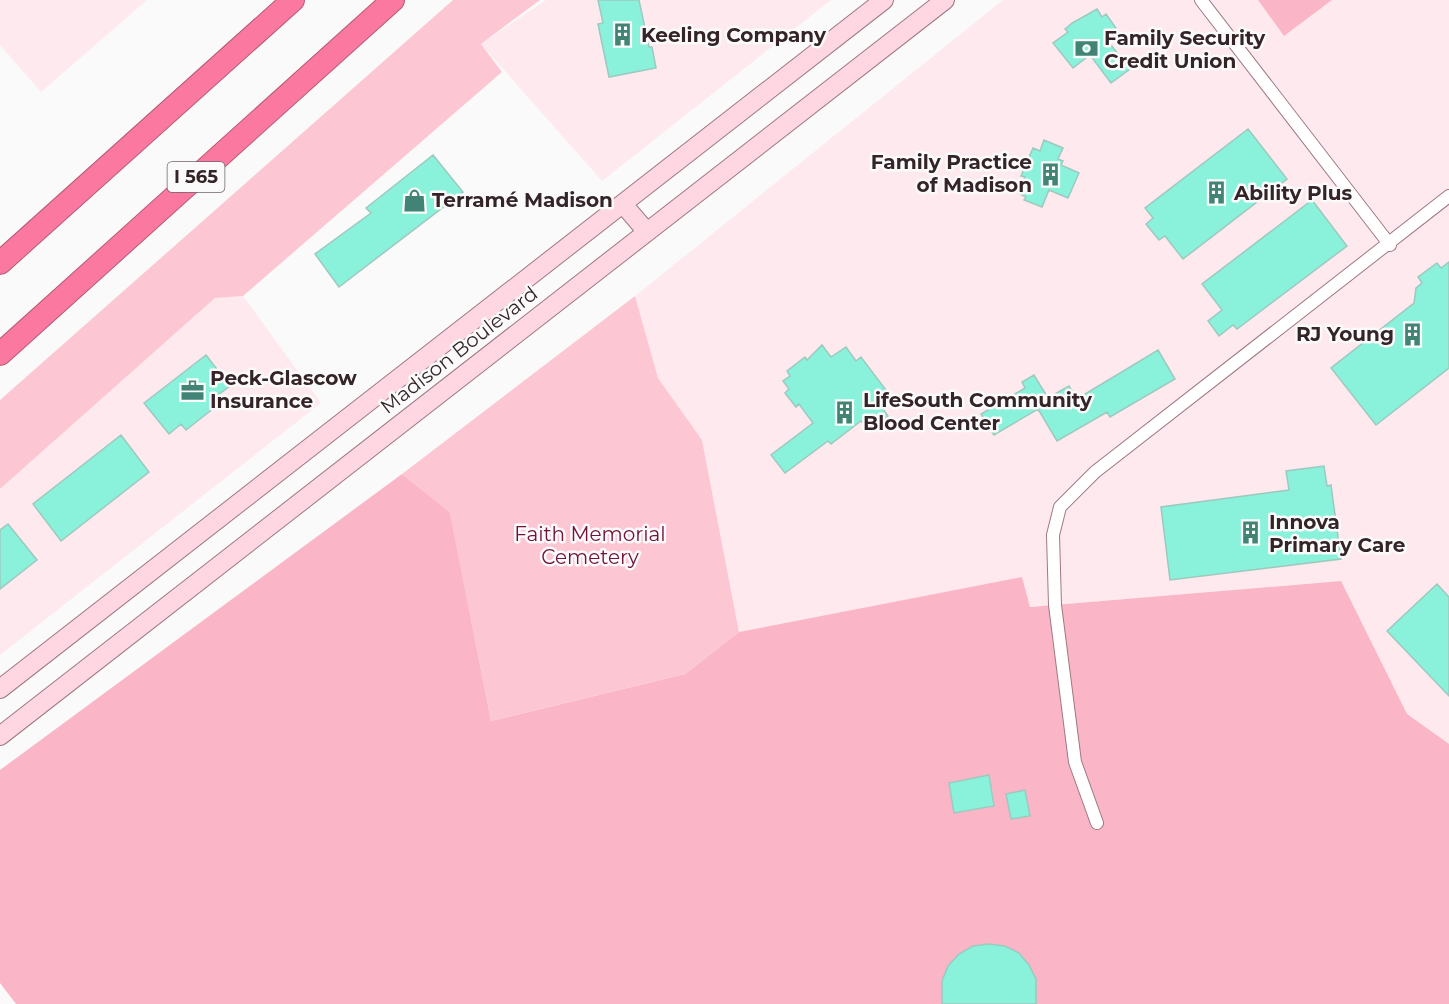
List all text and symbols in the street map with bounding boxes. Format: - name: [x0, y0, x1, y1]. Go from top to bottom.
- building icon: Keeling Company: [610, 22, 636, 48]
- place label: Keeling Company: [641, 23, 827, 47]
- place label: Family Security Credit Union: [1104, 26, 1266, 73]
- bank icon: Family Security Credit Union: [1073, 36, 1099, 62]
- place label: Family Practice of Madison: [871, 150, 1032, 197]
- building icon: Family Practice of Madison: [1037, 161, 1063, 187]
- road number: I 565: [168, 162, 224, 192]
- building icon: Ability Plus: [1203, 180, 1229, 206]
- place label: Ability Plus: [1233, 181, 1352, 205]
- shop icon: Terramé Madison: [401, 187, 427, 213]
- place label: Terramé Madison: [432, 188, 613, 212]
- street label: Madison Boulevard: [376, 281, 542, 419]
- building icon: RJ Young: [1399, 321, 1425, 347]
- place label: RJ Young: [1296, 322, 1394, 346]
- place label: Peck-Glascow Insurance: [210, 366, 357, 413]
- office icon: Peck-Glascow Insurance: [179, 377, 205, 403]
- place label: LifeSouth Community Blood Center: [863, 388, 1093, 435]
- building icon: LifeSouth Community Blood Center: [832, 399, 858, 425]
- place label: Innova Primary Care: [1269, 510, 1405, 557]
- building icon: Innova Primary Care: [1238, 520, 1264, 546]
- park label: Faith Memorial Cemetery: [514, 522, 666, 569]

